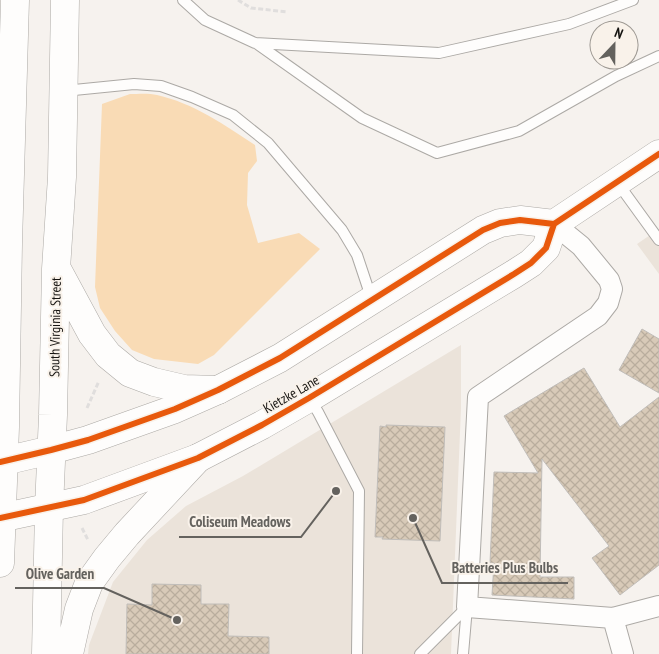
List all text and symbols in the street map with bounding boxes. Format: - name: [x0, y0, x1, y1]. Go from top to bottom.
- north arrow: [589, 20, 639, 70]
- text: N: [612, 23, 626, 43]
- street label: South Virginia Street: [45, 277, 65, 377]
- street label: Kietzke Lane: [260, 371, 322, 417]
- callout: Coliseum Meadows: [179, 507, 301, 537]
- text: Coliseum Meadows: [189, 512, 291, 531]
- callout: Batteries Plus Bulbs: [442, 553, 568, 583]
- callout: Olive Garden: [15, 558, 104, 588]
- text: Batteries Plus Bulbs: [452, 558, 558, 577]
- text: Olive Garden: [26, 564, 94, 583]

